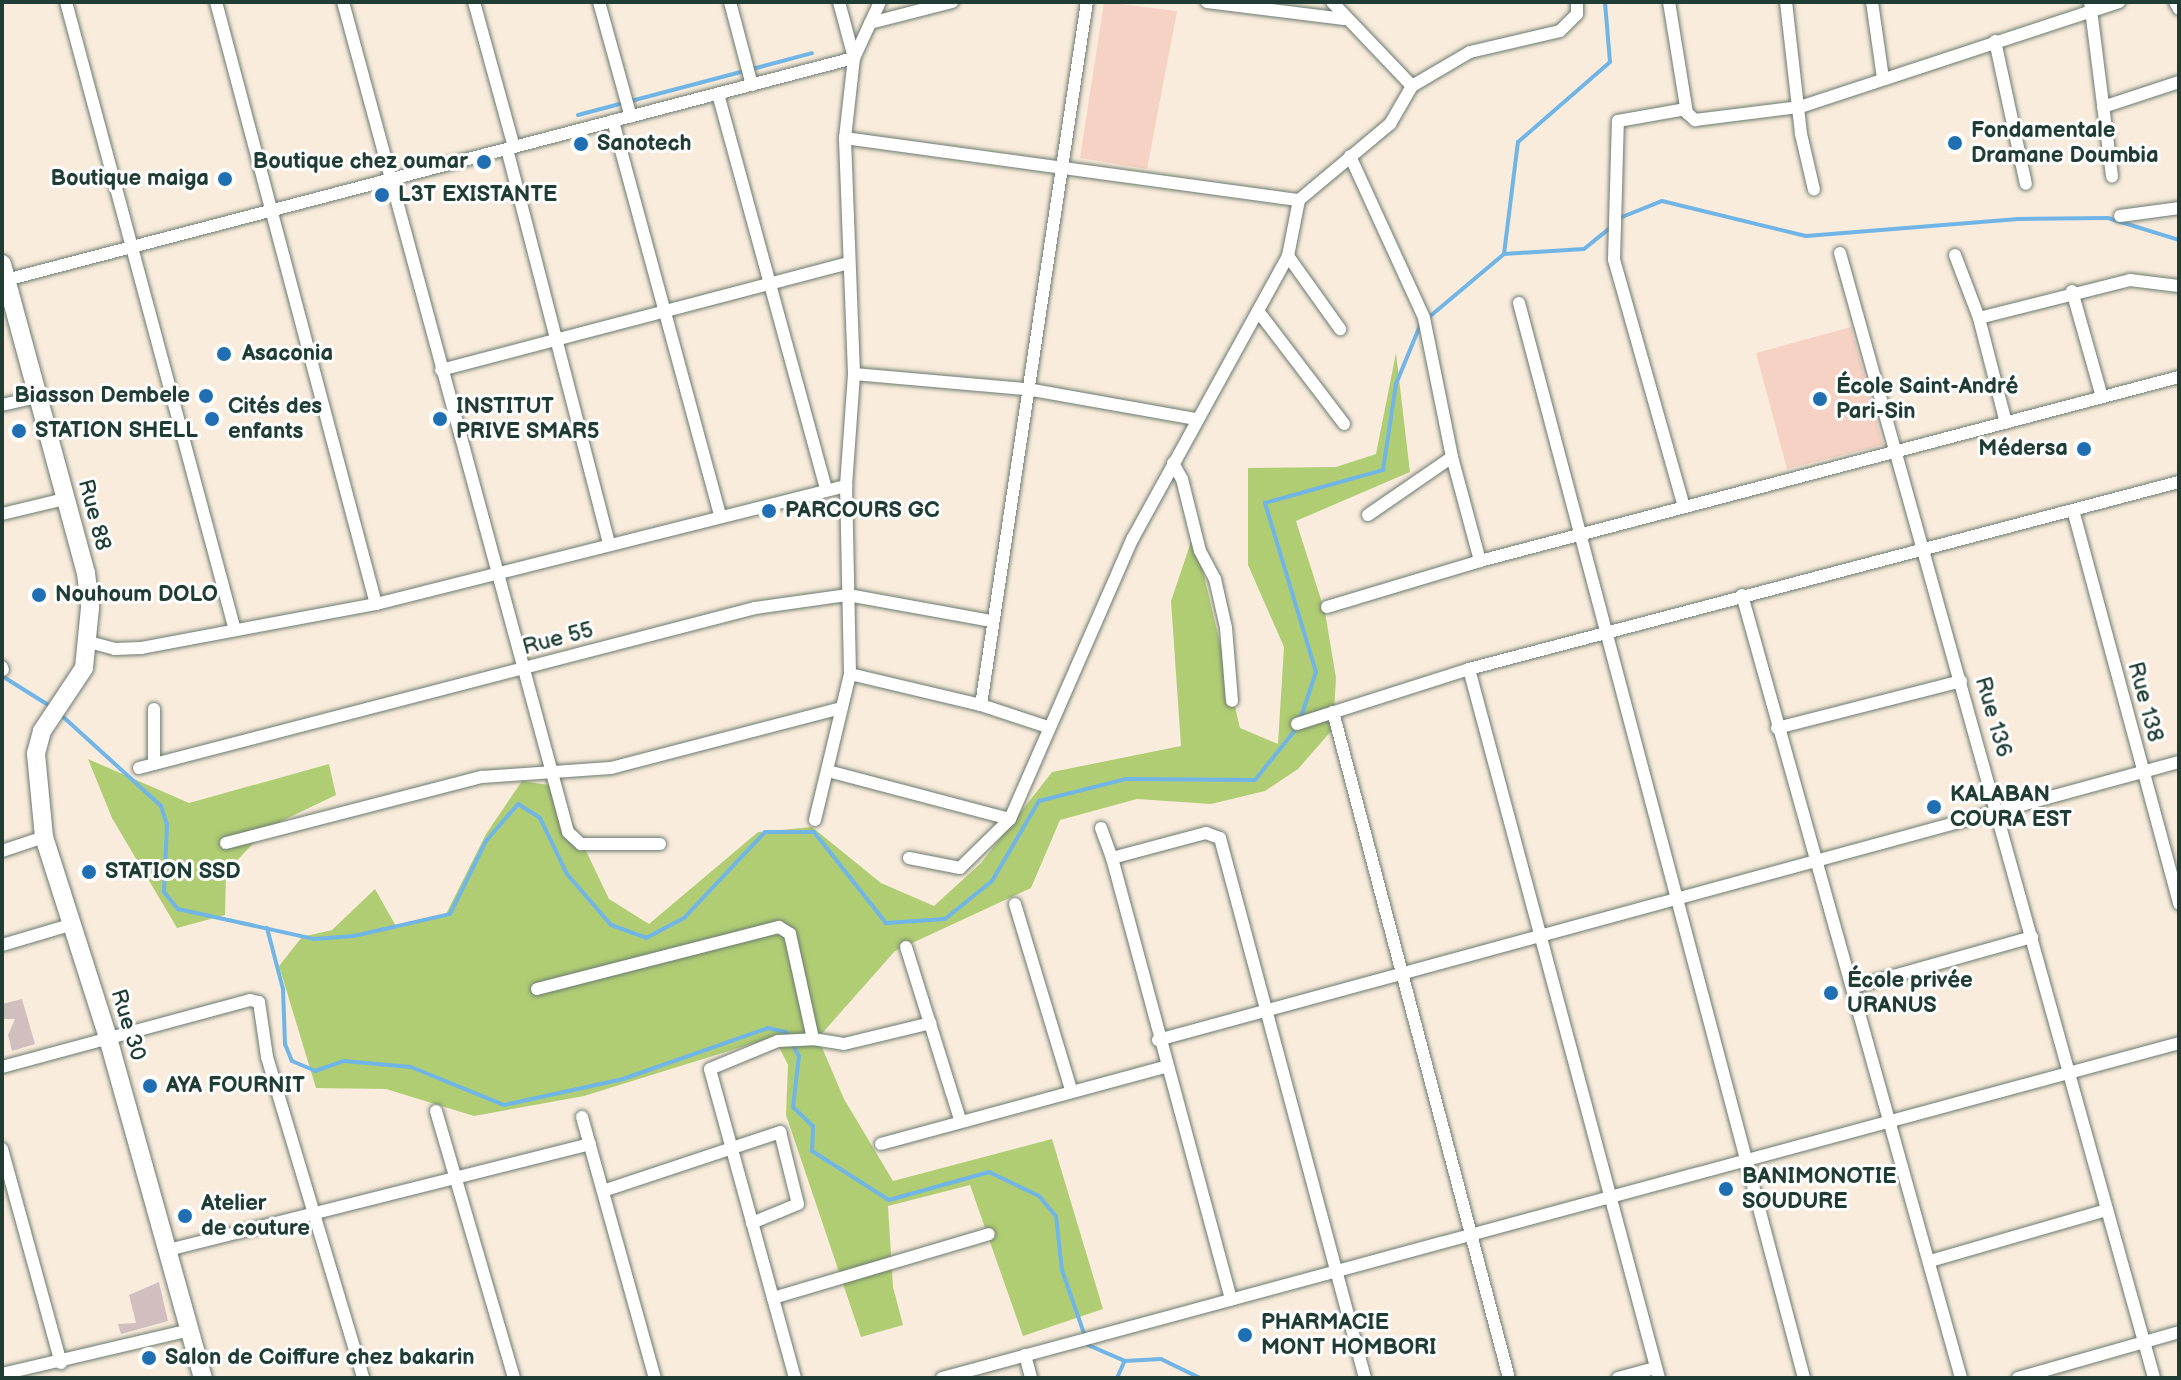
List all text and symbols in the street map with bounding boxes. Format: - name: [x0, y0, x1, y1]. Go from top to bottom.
- place label: Fondamentale Dramane Doumbia: [1971, 117, 2159, 168]
- place label: Sanotech: [597, 131, 692, 157]
- marker: Fondamentale Dramane Doumbia: [1946, 134, 1964, 152]
- marker: Sanotech: [572, 135, 590, 153]
- place label: Boutique chez oumar: [253, 149, 468, 175]
- marker: Boutique chez oumar: [475, 153, 493, 171]
- place label: Boutique maiga: [50, 166, 209, 192]
- marker: Boutique maiga: [216, 170, 234, 188]
- place label: L3T EXISTANTE: [398, 182, 557, 208]
- marker: L3T EXISTANTE: [373, 186, 391, 204]
- place label: Asaconia: [242, 341, 333, 367]
- marker: Asaconia: [213, 343, 235, 365]
- place label: École Saint-André Pari-Sin: [1836, 373, 2018, 424]
- place label: Biasson Dembele: [14, 383, 190, 409]
- marker: Biasson Dembele: [197, 387, 215, 405]
- marker: École Saint-André Pari-Sin: [1811, 390, 1829, 408]
- place label: Cités des enfants: [228, 393, 322, 444]
- place label: INSTITUT PRIVE SMAR5: [456, 393, 599, 444]
- marker: Cités des enfants: [203, 410, 221, 428]
- marker: INSTITUT PRIVE SMAR5: [431, 410, 449, 428]
- place label: STATION SHELL: [35, 418, 198, 444]
- marker: STATION SHELL: [10, 422, 28, 440]
- place label: Médersa: [1978, 436, 2068, 462]
- marker: Médersa: [2075, 440, 2093, 458]
- street label: Rue 88: [72, 477, 116, 553]
- place label: PARCOURS GC: [785, 498, 940, 524]
- marker: PARCOURS GC: [760, 502, 778, 520]
- place label: Nouhoum DOLO: [55, 582, 218, 608]
- marker: Nouhoum DOLO: [30, 586, 48, 604]
- street label: Rue 55: [520, 617, 596, 661]
- street label: Rue 138: [2122, 659, 2168, 745]
- street label: Rue 136: [1969, 674, 2017, 760]
- place label: KALABAN COURA EST: [1950, 781, 2072, 832]
- marker: KALABAN COURA EST: [1925, 798, 1943, 816]
- place label: STATION SSD: [105, 859, 241, 885]
- marker: STATION SSD: [80, 863, 98, 881]
- place label: École privée URANUS: [1847, 967, 1973, 1018]
- marker: École privée URANUS: [1822, 984, 1840, 1002]
- street label: Rue 30: [105, 986, 151, 1064]
- place label: AYA FOURNIT: [166, 1073, 305, 1099]
- marker: AYA FOURNIT: [141, 1077, 159, 1095]
- place label: BANIMONOTIE SOUDURE: [1742, 1163, 1897, 1214]
- marker: BANIMONOTIE SOUDURE: [1717, 1180, 1735, 1198]
- place label: Atelier de couture: [201, 1190, 310, 1242]
- marker: Atelier de couture: [176, 1207, 194, 1225]
- place label: PHARMACIE MONT HOMBORI: [1261, 1309, 1437, 1360]
- marker: PHARMACIE MONT HOMBORI: [1236, 1326, 1254, 1344]
- place label: Salon de Coiffure chez bakarin: [165, 1345, 475, 1371]
- marker: Salon de Coiffure chez bakarin: [140, 1349, 158, 1367]

